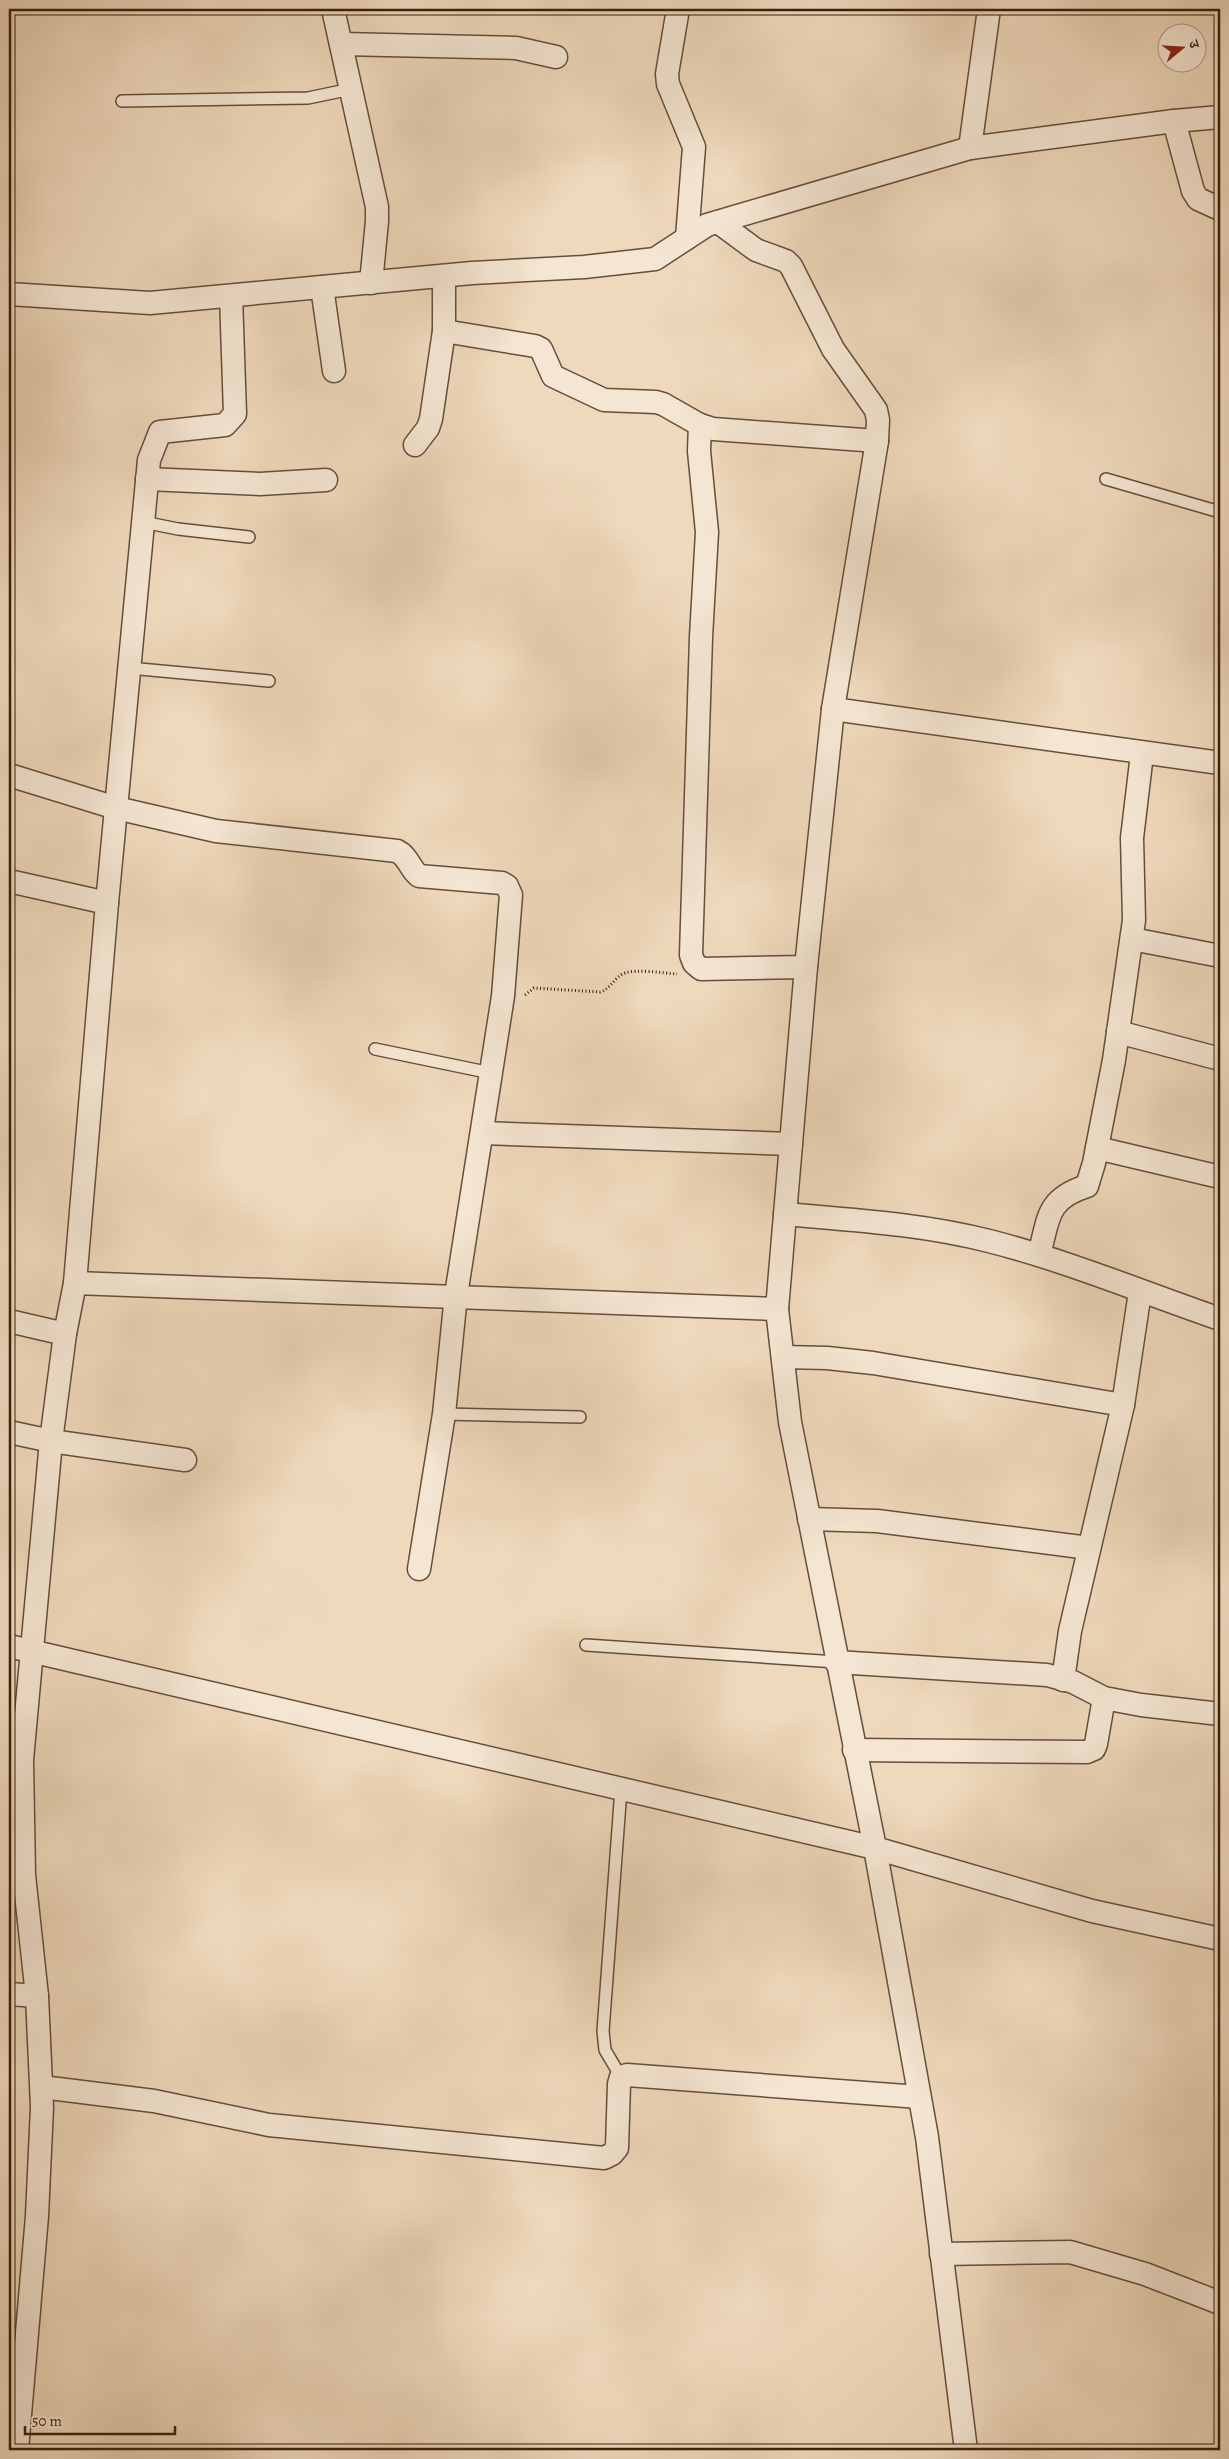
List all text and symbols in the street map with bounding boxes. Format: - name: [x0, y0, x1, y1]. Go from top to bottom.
- north arrow: [1156, 22, 1206, 72]
- text: उ: [1183, 37, 1204, 51]
- scale bar: [25, 2404, 175, 2436]
- text: 50 m: [32, 2411, 62, 2431]

